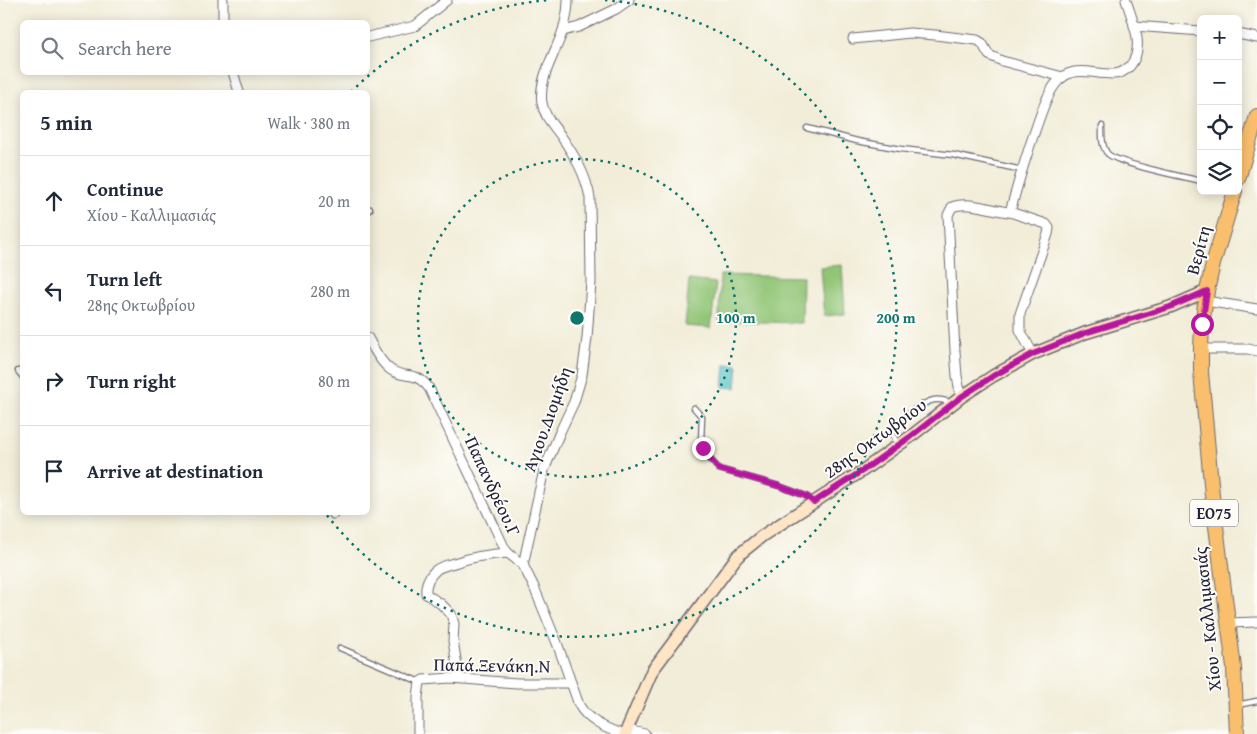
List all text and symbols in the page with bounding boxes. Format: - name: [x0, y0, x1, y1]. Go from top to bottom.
- map controls: [1197, 15, 1242, 195]
- button: +: [1197, 15, 1242, 60]
- search box: [20, 20, 370, 75]
- icon: search: [38, 34, 66, 62]
- text: Search here: [78, 34, 172, 62]
- button: −: [1197, 60, 1242, 105]
- button: locate: [1197, 105, 1242, 150]
- text: 5 min: [40, 107, 92, 138]
- text: Walk · 380 m: [267, 111, 350, 135]
- button: layers: [1197, 150, 1242, 195]
- text: Continue: [87, 175, 164, 203]
- icon: ahead: [40, 187, 68, 215]
- text: 20 m: [318, 189, 350, 213]
- text: Χίου - Καλλιμασιάς: [87, 203, 216, 227]
- street label: Βερίτη: [1179, 222, 1217, 278]
- text: Turn left: [87, 265, 162, 293]
- icon: left: [40, 277, 68, 305]
- text: 280 m: [310, 279, 350, 303]
- text: 28ης Οκτωβρίου: [87, 293, 195, 317]
- text: 100 m: [716, 307, 756, 328]
- text: 200 m: [876, 307, 916, 328]
- centre of rings: [568, 309, 586, 327]
- route start: [1191, 313, 1214, 336]
- street label: Αγιου.Διομήδη: [515, 363, 579, 475]
- icon: right: [40, 367, 68, 395]
- text: Turn right: [87, 367, 176, 395]
- text: 80 m: [318, 369, 350, 393]
- street label: 28ης Οκτωβρίου: [818, 391, 932, 485]
- street label: Παπανδρέου.Γ: [458, 432, 528, 540]
- route end: [692, 437, 715, 460]
- icon: arrive: [40, 457, 68, 485]
- text: Arrive at destination: [87, 457, 263, 485]
- road number: ΕΟ75: [1190, 499, 1238, 526]
- street label: Χίου - Καλλιμασιάς: [1186, 545, 1228, 693]
- street label: Παπά.Ξενάκη.Ν: [433, 650, 551, 680]

